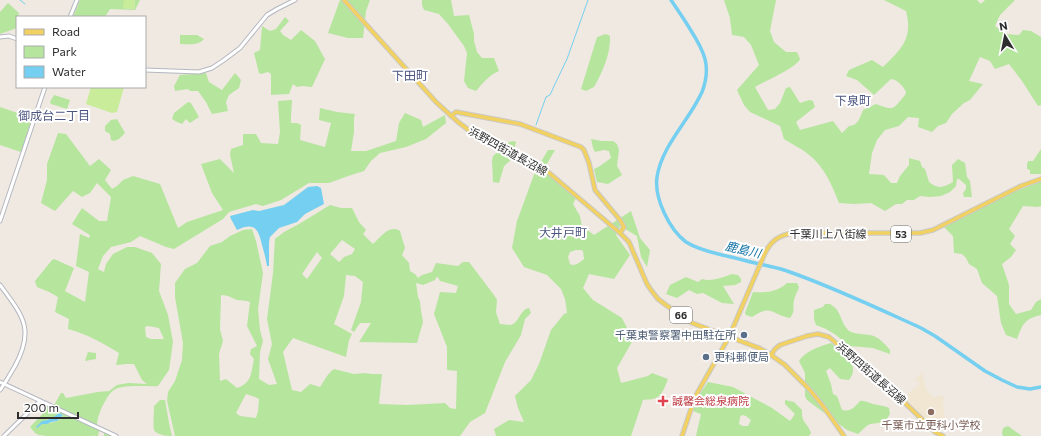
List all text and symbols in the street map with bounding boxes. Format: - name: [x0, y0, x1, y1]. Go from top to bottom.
- legend: [16, 16, 146, 88]
- north arrow: [985, 16, 1025, 56]
- text: N: [998, 19, 1008, 33]
- text: Road: [52, 24, 80, 38]
- text: Park: [52, 44, 78, 58]
- text: Water: [52, 64, 86, 78]
- district label: 下田町: [392, 68, 428, 82]
- district label: 下泉町: [835, 93, 871, 107]
- district label: 御成台二丁目: [18, 108, 90, 122]
- street label: 浜野四街道長沼線: [467, 124, 550, 178]
- district label: 大井戸町: [539, 225, 587, 239]
- road number: 53: [891, 226, 911, 242]
- street label: 千葉川上八街線: [790, 227, 867, 240]
- water label: 鹿島川: [724, 238, 764, 260]
- road number: 66: [670, 307, 692, 323]
- place label: 千葉東警察署中田駐在所: [615, 328, 737, 341]
- marker: 千葉東警察署中田駐在所: [739, 330, 749, 340]
- street label: 浜野四街道長沼線: [834, 339, 909, 406]
- place label: 更科郵便局: [714, 350, 769, 363]
- marker: 更科郵便局: [701, 352, 711, 362]
- scale bar: [18, 394, 78, 420]
- place label: 誠馨会総泉病院: [672, 394, 749, 407]
- marker: 誠馨会総泉病院: [657, 395, 669, 407]
- text: 200 m: [24, 400, 59, 414]
- marker: 千葉市立更科小学校: [926, 407, 936, 417]
- place label: 千葉市立更科小学校: [882, 418, 981, 431]

